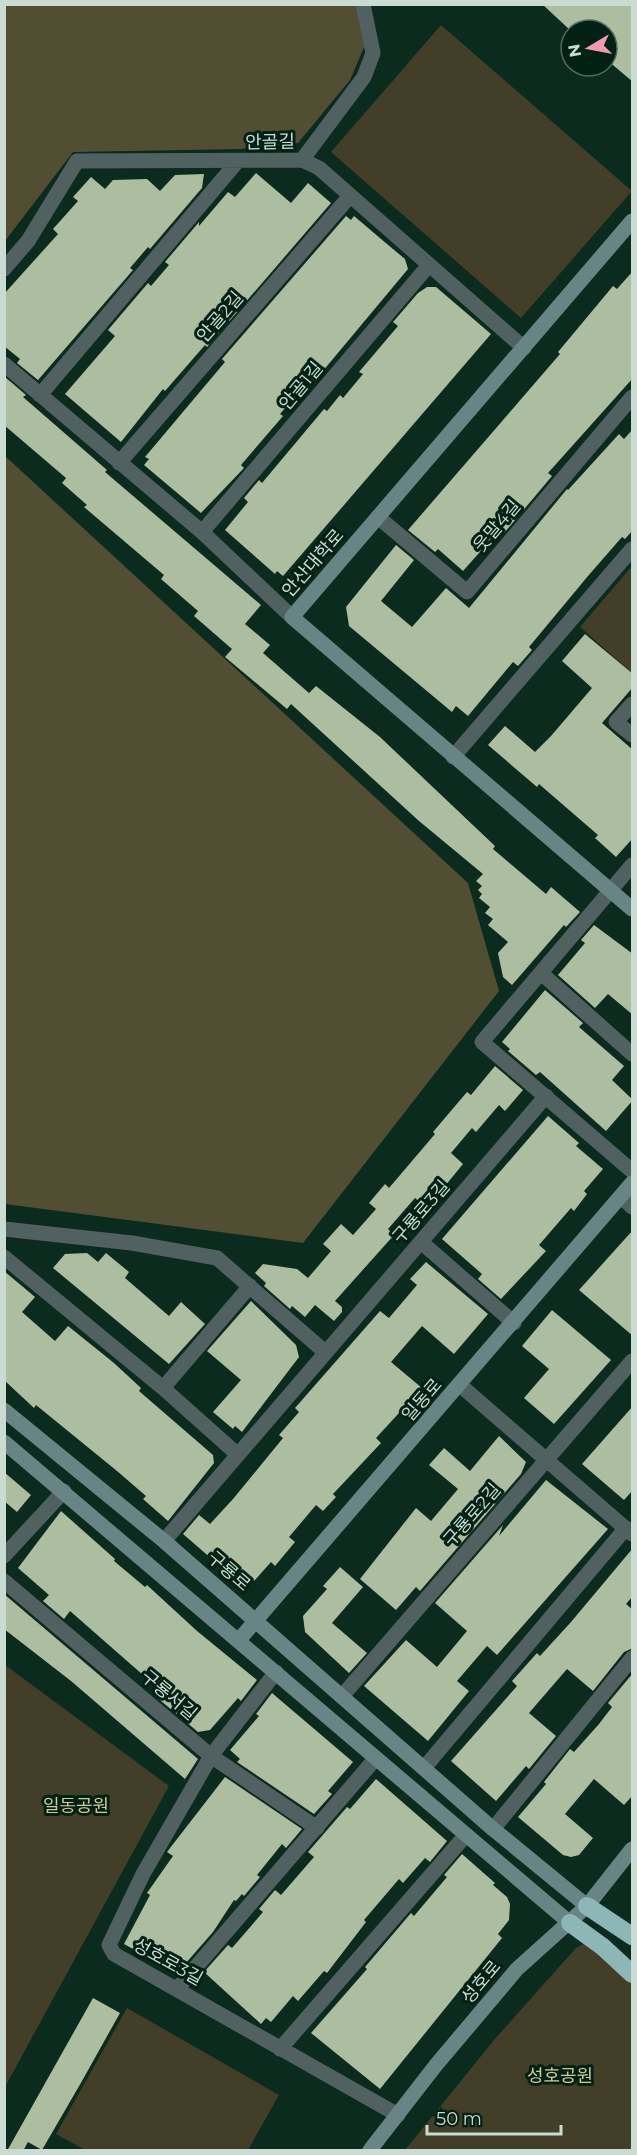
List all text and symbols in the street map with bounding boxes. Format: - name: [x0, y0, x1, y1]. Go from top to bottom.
- north arrow: [559, 18, 619, 78]
- text: N: [564, 42, 585, 59]
- street label: 안골길: [245, 131, 295, 153]
- street label: 안골2길: [192, 287, 248, 347]
- street label: 안골1길: [275, 357, 327, 415]
- street label: 웃말4길: [469, 495, 525, 557]
- street label: 안산대학로: [278, 525, 348, 601]
- street label: 구룡로3길: [388, 1176, 454, 1248]
- street label: 일동로: [397, 1374, 447, 1426]
- street label: 구룡로2길: [439, 1479, 505, 1551]
- street label: 구룡로: [203, 1546, 255, 1596]
- street label: 구룡서길: [137, 1665, 201, 1725]
- park label: 일동공원: [43, 1795, 109, 1817]
- street label: 성호로3길: [129, 1934, 207, 1990]
- street label: 성호로: [457, 1956, 505, 2008]
- park label: 성호공원: [527, 2065, 593, 2087]
- scale bar: [427, 2098, 560, 2136]
- text: 50 m: [436, 2108, 482, 2130]

